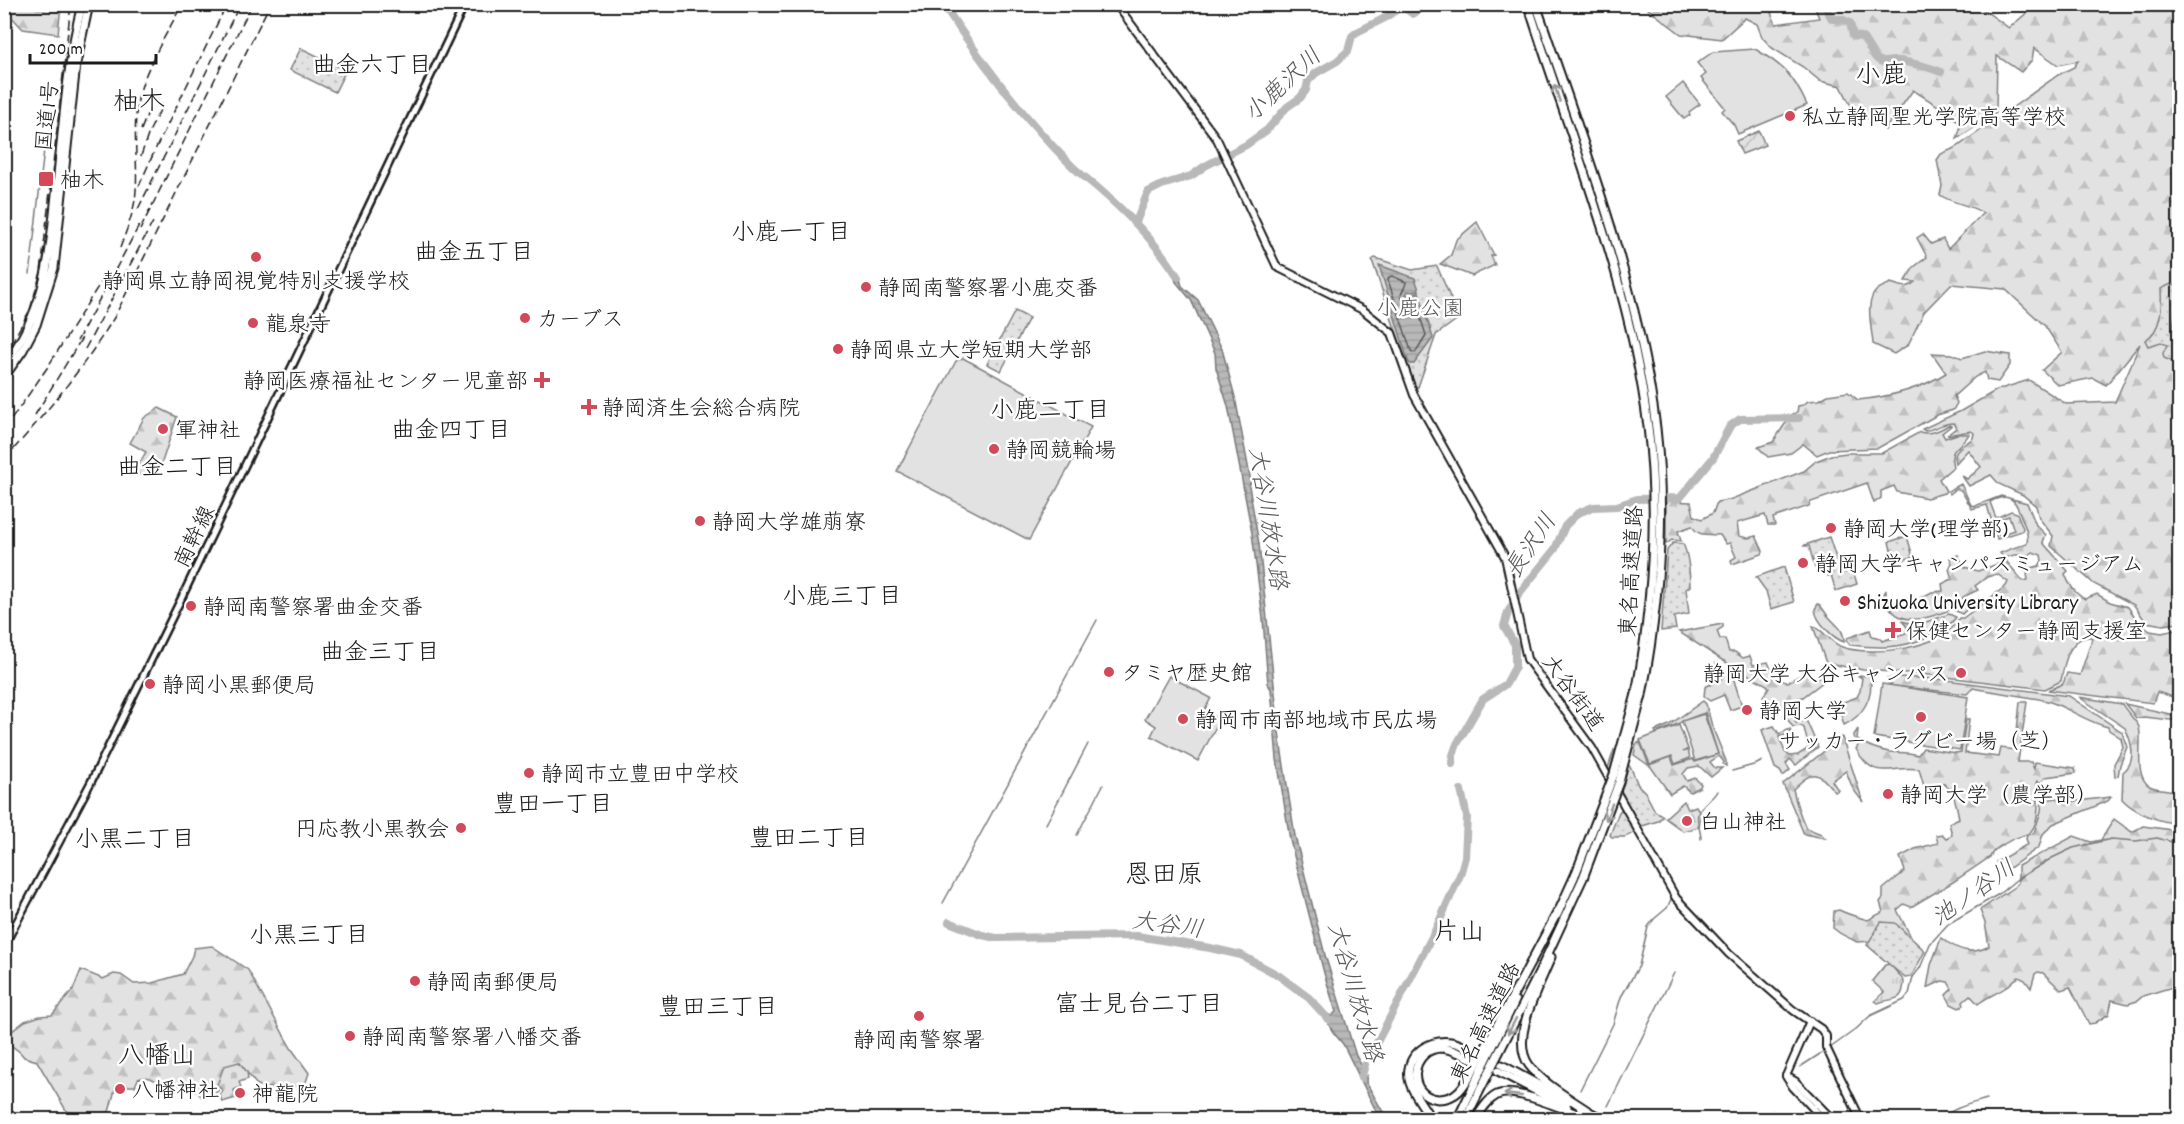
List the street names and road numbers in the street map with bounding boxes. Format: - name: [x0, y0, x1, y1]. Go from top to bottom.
- street label: 国道1号: [30, 80, 69, 153]
- street label: 南幹線: [168, 501, 225, 574]
- street label: 東名高速道路: [1615, 504, 1652, 638]
- street label: 大谷街道: [1533, 649, 1610, 739]
- street label: 東名高速道路: [1444, 957, 1530, 1090]

